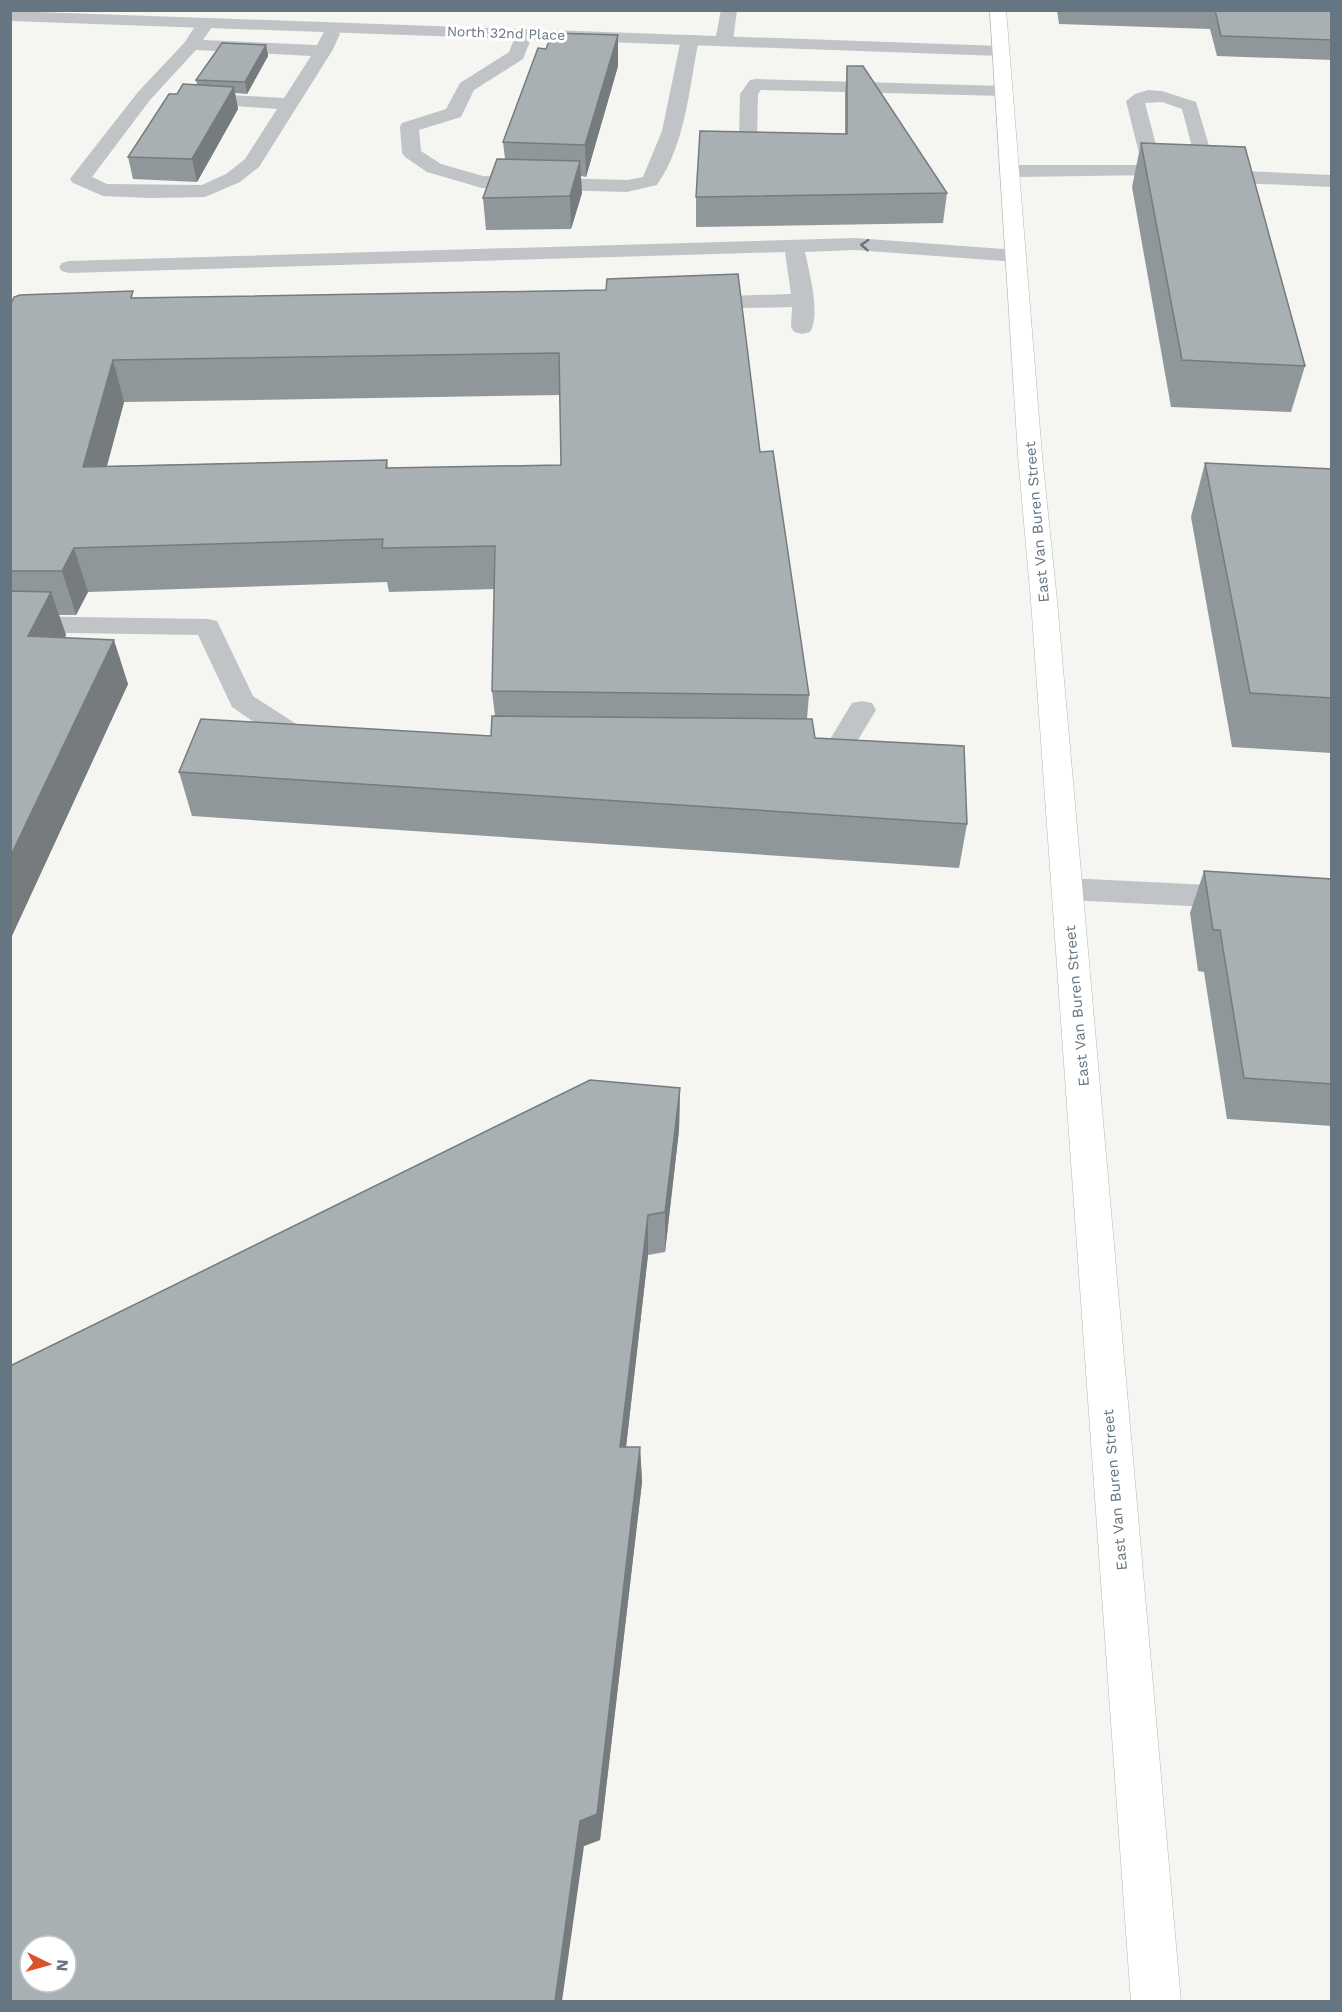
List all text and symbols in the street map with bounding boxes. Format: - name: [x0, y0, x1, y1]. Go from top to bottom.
- street label: North 32nd Place: [447, 23, 565, 43]
- one-way arrow: [860, 238, 869, 251]
- street label: East Van Buren Street: [1021, 440, 1053, 603]
- street label: East Van Buren Street: [1061, 924, 1093, 1087]
- street label: East Van Buren Street: [1099, 1408, 1131, 1571]
- north arrow: [18, 1934, 78, 1994]
- text: N: [52, 1959, 72, 1972]

